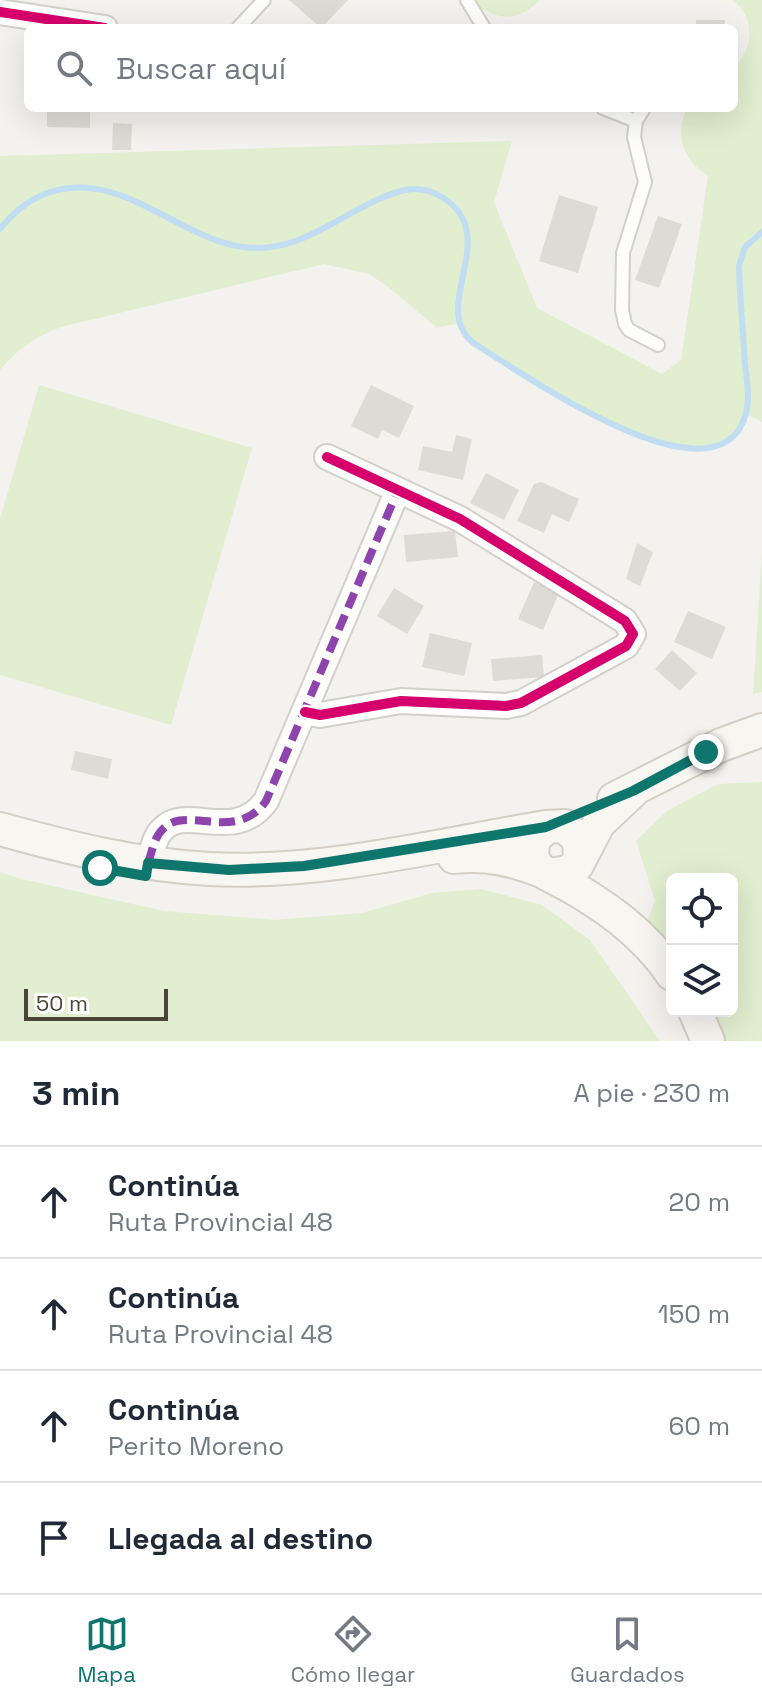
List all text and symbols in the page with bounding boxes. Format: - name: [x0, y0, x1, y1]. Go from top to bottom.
- search box: [24, 24, 738, 112]
- icon: search: [52, 46, 96, 90]
- text: Buscar aquí: [116, 49, 286, 88]
- route end: [688, 734, 724, 770]
- route start: [82, 850, 118, 886]
- map controls: [666, 873, 738, 1017]
- button: locate: [666, 873, 738, 945]
- button: layers: [666, 945, 738, 1017]
- scale bar: [24, 985, 168, 1021]
- text: 50 m: [36, 989, 88, 1017]
- text: 3 min: [32, 1072, 120, 1115]
- text: A pie · 230 m: [574, 1076, 730, 1110]
- text: Continúa: [108, 1166, 239, 1205]
- icon: ahead: [32, 1180, 76, 1224]
- text: 20 m: [669, 1185, 730, 1219]
- text: Ruta Provincial 48: [108, 1205, 333, 1239]
- text: Continúa: [108, 1278, 239, 1317]
- icon: ahead: [32, 1292, 76, 1336]
- text: 150 m: [658, 1297, 730, 1331]
- text: Ruta Provincial 48: [108, 1317, 333, 1351]
- text: Continúa: [108, 1390, 239, 1429]
- icon: ahead: [32, 1404, 76, 1448]
- text: 60 m: [668, 1409, 730, 1443]
- text: Perito Moreno: [108, 1429, 284, 1463]
- icon: arrive: [32, 1516, 76, 1560]
- text: Llegada al destino: [108, 1519, 373, 1558]
- tab: Mapa: [77, 1612, 136, 1688]
- tab: Cómo llegar: [291, 1612, 415, 1688]
- tab: Guardados: [570, 1612, 685, 1688]

